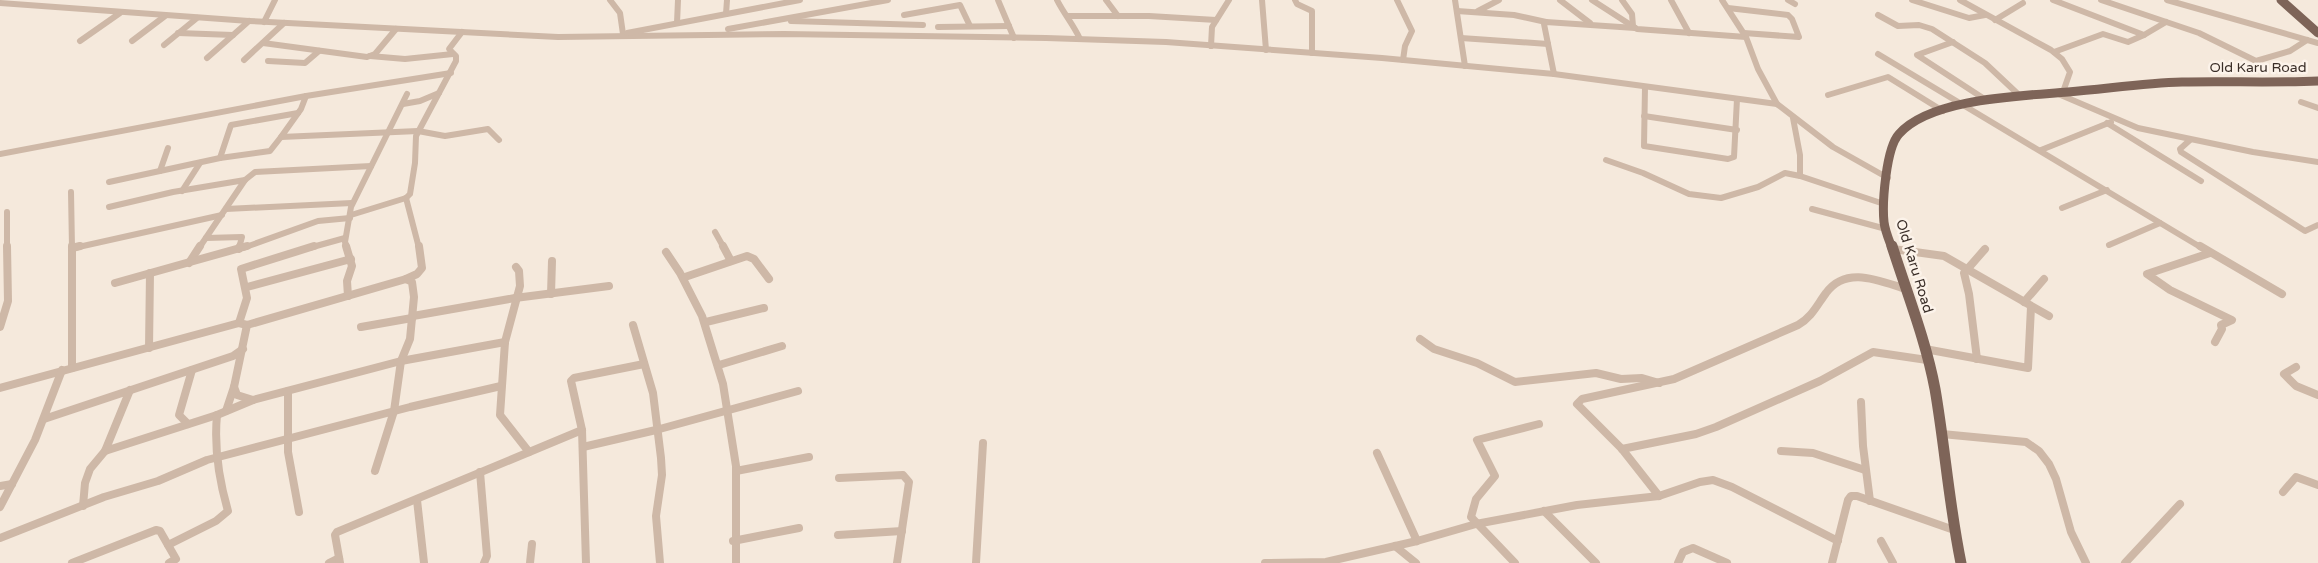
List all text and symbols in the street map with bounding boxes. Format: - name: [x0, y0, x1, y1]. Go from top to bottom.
- street label: Old Karu Road: [2209, 59, 2307, 76]
- street label: Old Karu Road: [1892, 217, 1937, 315]

